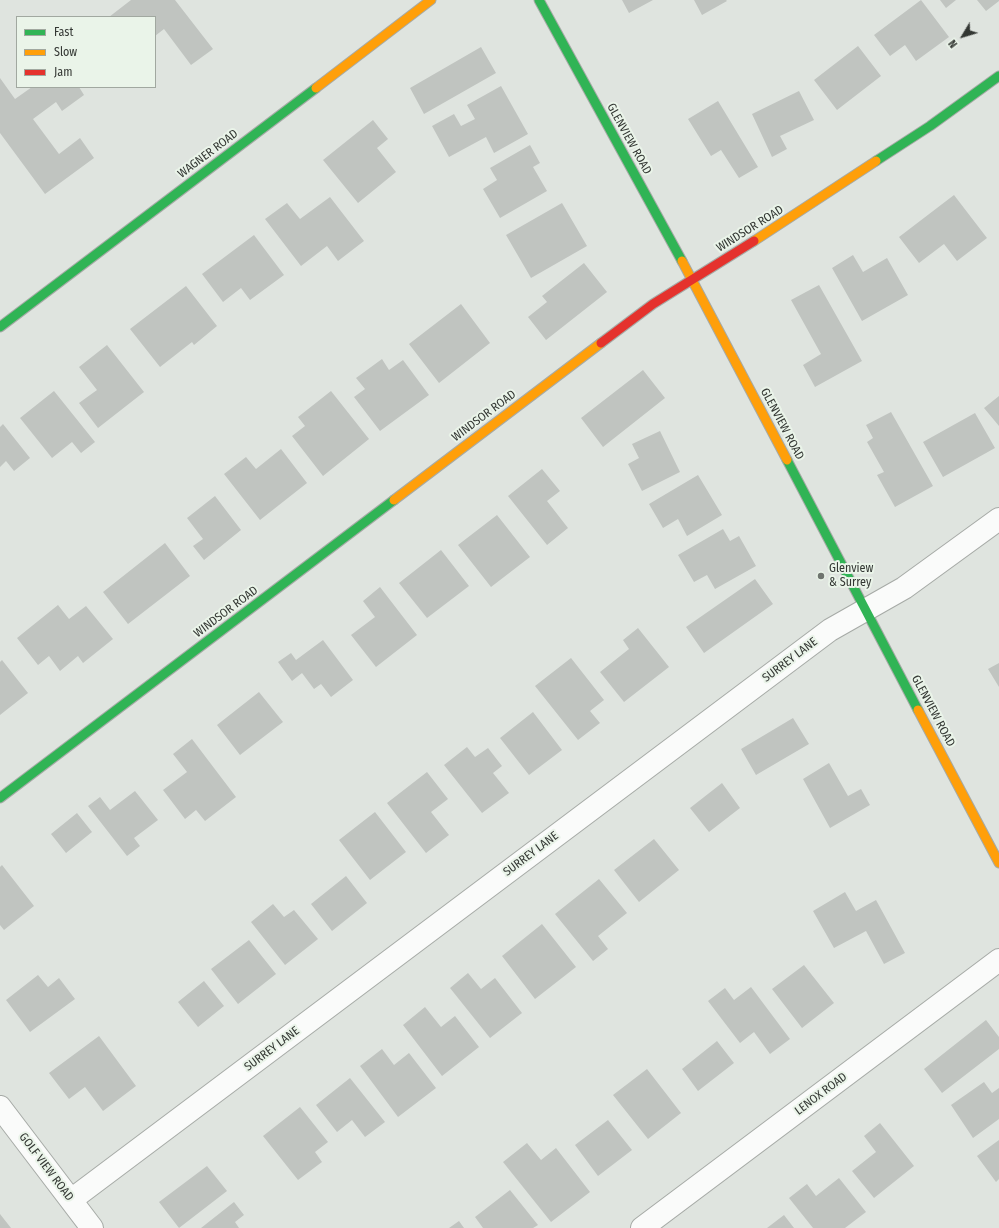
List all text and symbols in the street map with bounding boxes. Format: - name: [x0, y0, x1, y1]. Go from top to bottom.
- legend: [16, 16, 156, 88]
- north arrow: [943, 16, 983, 56]
- text: Fast: [54, 25, 73, 39]
- text: N: [946, 37, 960, 50]
- text: Slow: [54, 45, 77, 59]
- text: Jam: [54, 65, 72, 79]
- street label: GLENVIEW ROAD: [604, 101, 654, 177]
- street label: WAGNER ROAD: [175, 127, 241, 181]
- street label: WINDSOR ROAD: [714, 203, 786, 255]
- street label: GLENVIEW ROAD: [757, 386, 807, 462]
- street label: WINDSOR ROAD: [449, 387, 519, 445]
- place label: Glenview & Surrey: [829, 562, 873, 590]
- marker: Glenview & Surrey: [816, 571, 826, 581]
- street label: WINDSOR ROAD: [191, 583, 261, 641]
- street label: SURREY LANE: [760, 635, 820, 685]
- street label: GLENVIEW ROAD: [908, 673, 958, 749]
- street label: SURREY LANE: [501, 829, 561, 879]
- street label: SURREY LANE: [242, 1024, 302, 1074]
- street label: LENOX ROAD: [792, 1070, 850, 1118]
- street label: GOLF VIEW ROAD: [16, 1130, 76, 1204]

